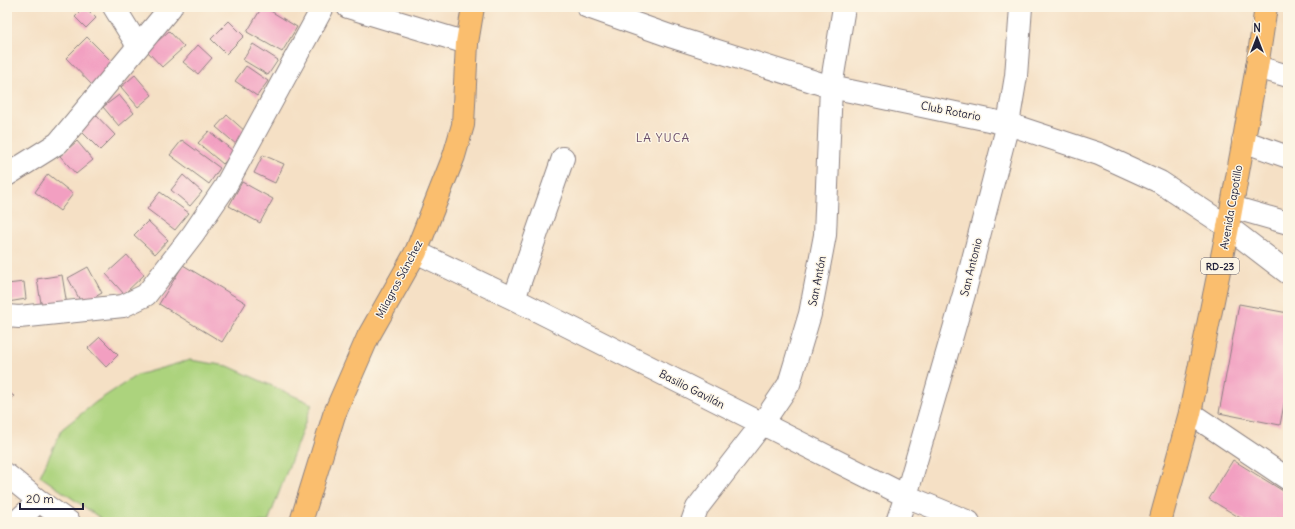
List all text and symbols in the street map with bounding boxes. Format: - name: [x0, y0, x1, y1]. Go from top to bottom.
- north arrow: [1237, 18, 1277, 58]
- text: N: [1253, 21, 1261, 35]
- street label: Club Rotario: [920, 98, 982, 124]
- district label: LA YUCA: [636, 130, 690, 145]
- street label: Avenida Capotillo: [1217, 164, 1245, 250]
- street label: San Antonio: [957, 236, 985, 298]
- street label: Milagros Sánchez: [373, 238, 425, 320]
- street label: San Antón: [805, 255, 829, 307]
- road number: RD-23: [1201, 258, 1239, 274]
- street label: Basilio Gavilán: [657, 366, 727, 412]
- scale bar: [20, 485, 83, 511]
- text: 20 m: [26, 491, 54, 506]

